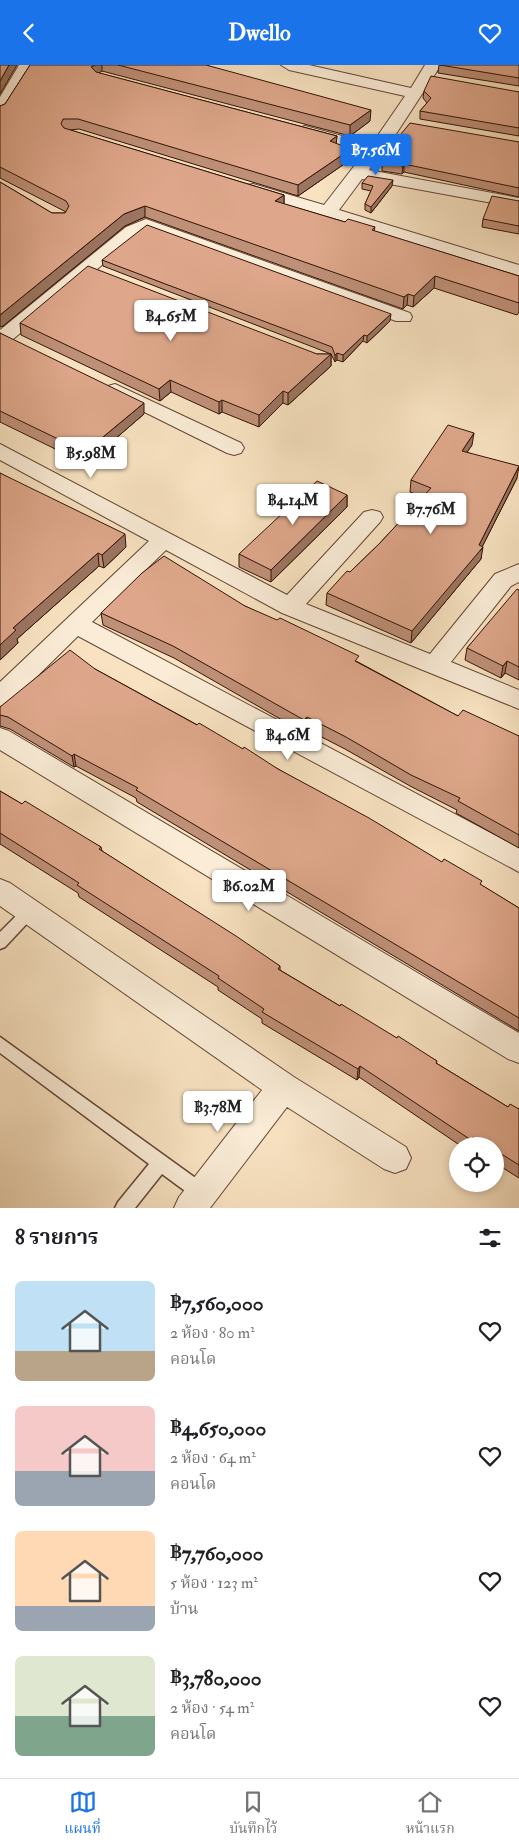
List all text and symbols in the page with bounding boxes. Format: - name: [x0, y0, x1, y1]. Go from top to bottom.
- icon: back: [15, 19, 43, 47]
- text: Dwello: [228, 19, 291, 47]
- icon: heart: [476, 19, 504, 47]
- pin: ฿7.56M: [335, 133, 417, 176]
- text: ฿7.56M: [351, 140, 401, 160]
- pin: ฿4.65M: [130, 299, 212, 342]
- text: ฿4.65M: [145, 306, 197, 326]
- pin: ฿5.98M: [50, 437, 132, 479]
- text: ฿5.98M: [66, 443, 116, 463]
- pin: ฿4.14M: [252, 483, 334, 526]
- text: ฿4.14M: [268, 490, 318, 510]
- pin: ฿7.76M: [390, 493, 472, 535]
- text: ฿7.76M: [406, 499, 456, 519]
- pin: ฿4.6M: [253, 719, 323, 761]
- text: ฿4.6M: [266, 725, 310, 745]
- pin: ฿6.02M: [208, 869, 290, 912]
- text: ฿6.02M: [223, 876, 275, 896]
- pin: ฿3.78M: [177, 1091, 259, 1133]
- text: ฿3.78M: [194, 1097, 242, 1117]
- map controls: [449, 1137, 504, 1192]
- button: locate: [449, 1137, 504, 1192]
- text: 8 รายการ: [15, 1224, 99, 1251]
- icon: filters: [476, 1224, 504, 1252]
- text: ฿7,560,000: [170, 1290, 263, 1317]
- icon: home: [55, 1301, 115, 1361]
- icon: heart: [476, 1317, 504, 1345]
- text: 2 ห้อง · 80 m²: [170, 1323, 255, 1343]
- text: คอนโด: [170, 1349, 216, 1369]
- text: ฿4,650,000: [170, 1415, 266, 1442]
- icon: home: [55, 1426, 115, 1486]
- icon: heart: [476, 1442, 504, 1470]
- text: 2 ห้อง · 64 m²: [170, 1448, 256, 1468]
- text: คอนโด: [170, 1474, 216, 1494]
- text: ฿7,760,000: [170, 1540, 263, 1567]
- icon: home: [55, 1551, 115, 1611]
- icon: heart: [476, 1567, 504, 1595]
- text: 5 ห้อง · 123 m²: [170, 1573, 258, 1593]
- text: บ้าน: [170, 1599, 198, 1619]
- text: ฿3,780,000: [170, 1665, 262, 1692]
- icon: home: [55, 1676, 115, 1736]
- icon: heart: [476, 1692, 504, 1720]
- text: 2 ห้อง · 54 m²: [170, 1698, 254, 1718]
- text: คอนโด: [170, 1724, 216, 1744]
- tab: แผนที่: [64, 1788, 101, 1840]
- tab: บันทึกไว้: [229, 1788, 277, 1840]
- tab: หน้าแรก: [406, 1788, 455, 1840]

